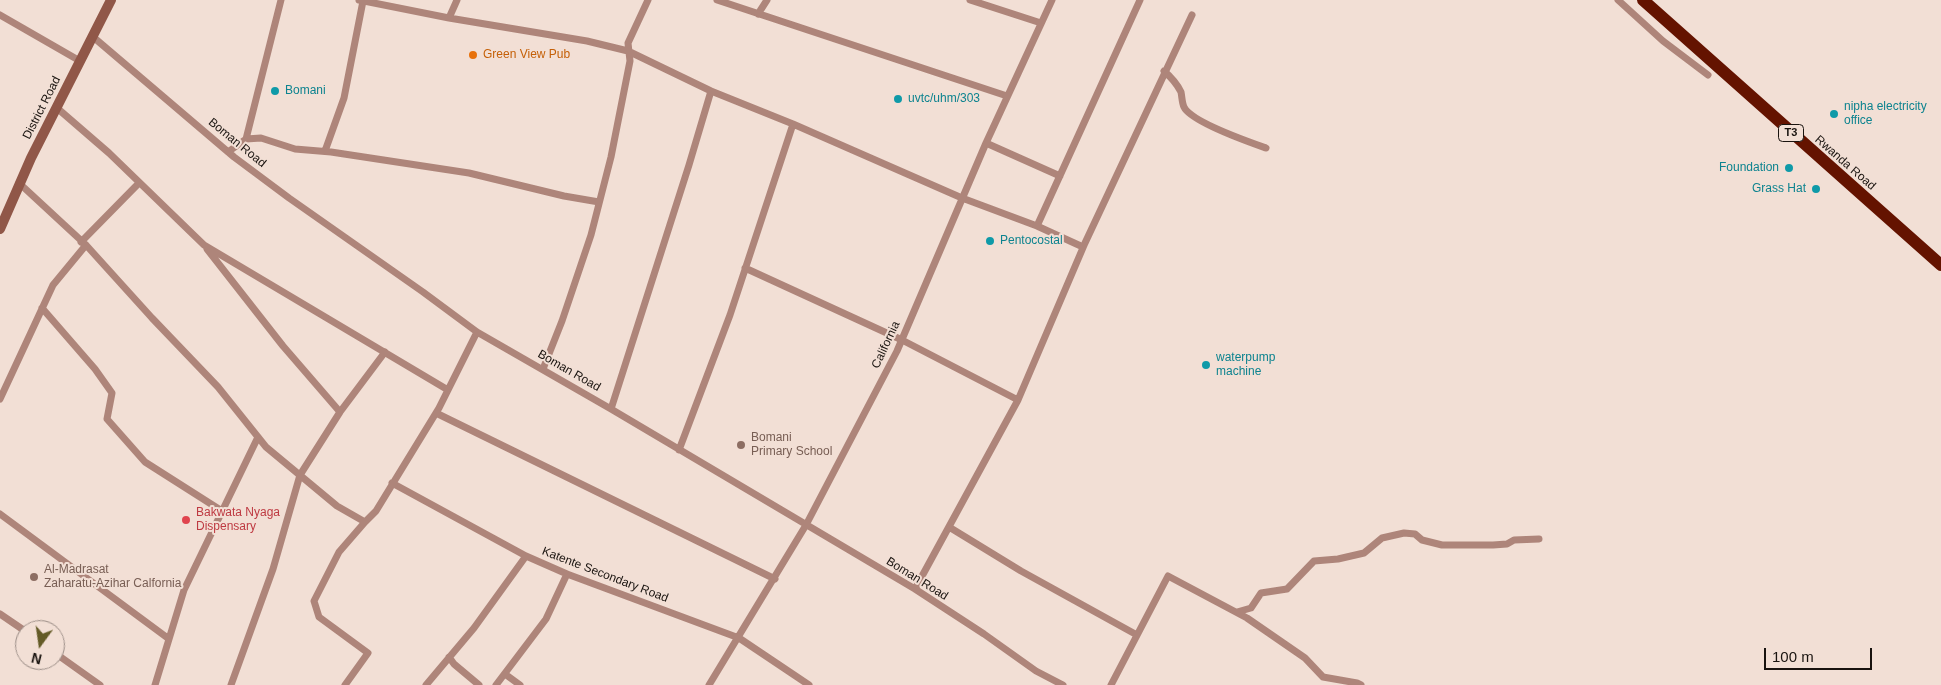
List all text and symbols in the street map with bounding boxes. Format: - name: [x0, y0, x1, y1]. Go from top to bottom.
- place label: Green View Pub: [483, 48, 570, 62]
- marker: Green View Pub: [467, 49, 479, 61]
- street label: District Road: [20, 74, 64, 142]
- place label: Bomani: [285, 84, 326, 98]
- marker: Bomani: [269, 85, 281, 97]
- place label: uvtc/uhm/303: [908, 92, 980, 106]
- marker: uvtc/uhm/303: [892, 93, 904, 105]
- place label: nipha electricity office: [1844, 100, 1927, 128]
- marker: nipha electricity office: [1828, 108, 1840, 120]
- street label: Boman Road: [205, 115, 269, 171]
- road number: T3: [1778, 125, 1804, 142]
- street label: Rwanda Road: [1812, 133, 1878, 193]
- place label: Foundation: [1719, 161, 1779, 175]
- marker: Foundation: [1783, 162, 1795, 174]
- place label: Grass Hat: [1752, 182, 1806, 196]
- marker: Grass Hat: [1810, 183, 1822, 195]
- place label: Pentocostal: [1000, 234, 1063, 248]
- marker: Pentocostal: [984, 235, 996, 247]
- street label: California: [869, 319, 903, 371]
- street label: Boman Road: [535, 347, 603, 395]
- place label: waterpump machine: [1216, 351, 1275, 379]
- marker: waterpump machine: [1200, 359, 1212, 371]
- place label: Bomani Primary School: [751, 431, 832, 459]
- marker: Bomani Primary School: [735, 439, 747, 451]
- place label: Bakwata Nyaga Dispensary: [196, 506, 280, 534]
- marker: Bakwata Nyaga Dispensary: [180, 514, 192, 526]
- street label: Katente Secondary Road: [540, 544, 670, 606]
- street label: Boman Road: [883, 554, 951, 604]
- place label: Al-Madrasat Zaharatu-Azihar Calfornia: [44, 563, 181, 591]
- marker: Al-Madrasat Zaharatu-Azihar Calfornia: [28, 571, 40, 583]
- north arrow: [15, 620, 65, 670]
- scale bar: [1766, 638, 1874, 670]
- text: 100 m: [1772, 648, 1814, 665]
- text: N: [30, 650, 43, 668]

